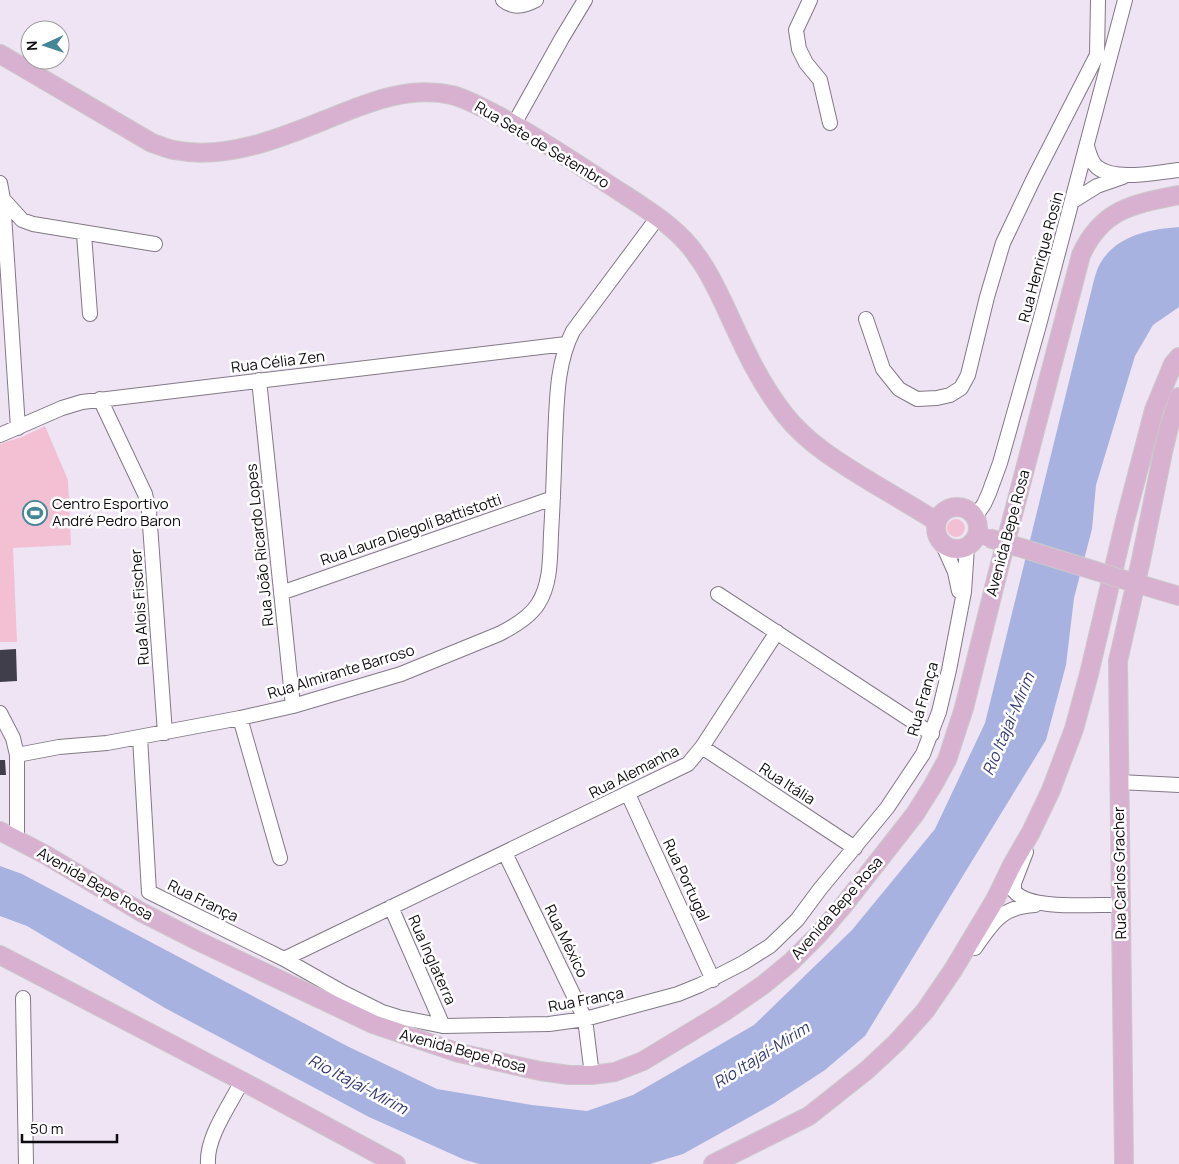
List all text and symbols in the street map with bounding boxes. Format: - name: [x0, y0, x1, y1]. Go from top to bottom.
- north arrow: [20, 20, 70, 70]
- text: N: [22, 40, 41, 51]
- street label: Rua Sete de Setembro: [471, 96, 614, 193]
- street label: Rua Henrique Rosin: [1013, 189, 1068, 325]
- street label: Rua Célia Zen: [230, 345, 326, 378]
- street label: Rua João Ricardo Lopes: [241, 463, 278, 627]
- street label: Avenida Bepe Rosa: [981, 467, 1035, 598]
- street label: Rua Laura Diegoli Battistotti: [317, 489, 504, 570]
- place label: Centro Esportivo André Pedro Baron: [52, 493, 181, 531]
- sports icon: Centro Esportivo André Pedro Baron: [22, 500, 48, 526]
- street label: Rua Alois Fischer: [125, 548, 154, 666]
- street label: Rua Almirante Barroso: [265, 639, 417, 704]
- street label: Rua França: [902, 659, 943, 738]
- water label: Rio Itajaí-Mirim: [977, 668, 1040, 779]
- street label: Rua Alemanha: [585, 740, 682, 803]
- street label: Rua Itália: [755, 758, 819, 810]
- street label: Rua Carlos Gracher: [1108, 806, 1131, 940]
- street label: Rua Portugal: [658, 835, 715, 924]
- street label: Avenida Bepe Rosa: [34, 842, 157, 925]
- street label: Avenida Bepe Rosa: [786, 852, 887, 964]
- street label: Rua França: [164, 874, 242, 927]
- street label: Rua México: [540, 901, 593, 981]
- street label: Rua Inglaterra: [403, 912, 462, 1008]
- street label: Rua França: [547, 982, 625, 1017]
- water label: Rio Itajaí-Mirim: [709, 1016, 814, 1093]
- street label: Avenida Bepe Rosa: [398, 1024, 529, 1078]
- water label: Rio Itajaí-Mirim: [305, 1049, 413, 1120]
- scale bar: [22, 1112, 118, 1144]
- text: 50 m: [30, 1118, 64, 1139]

